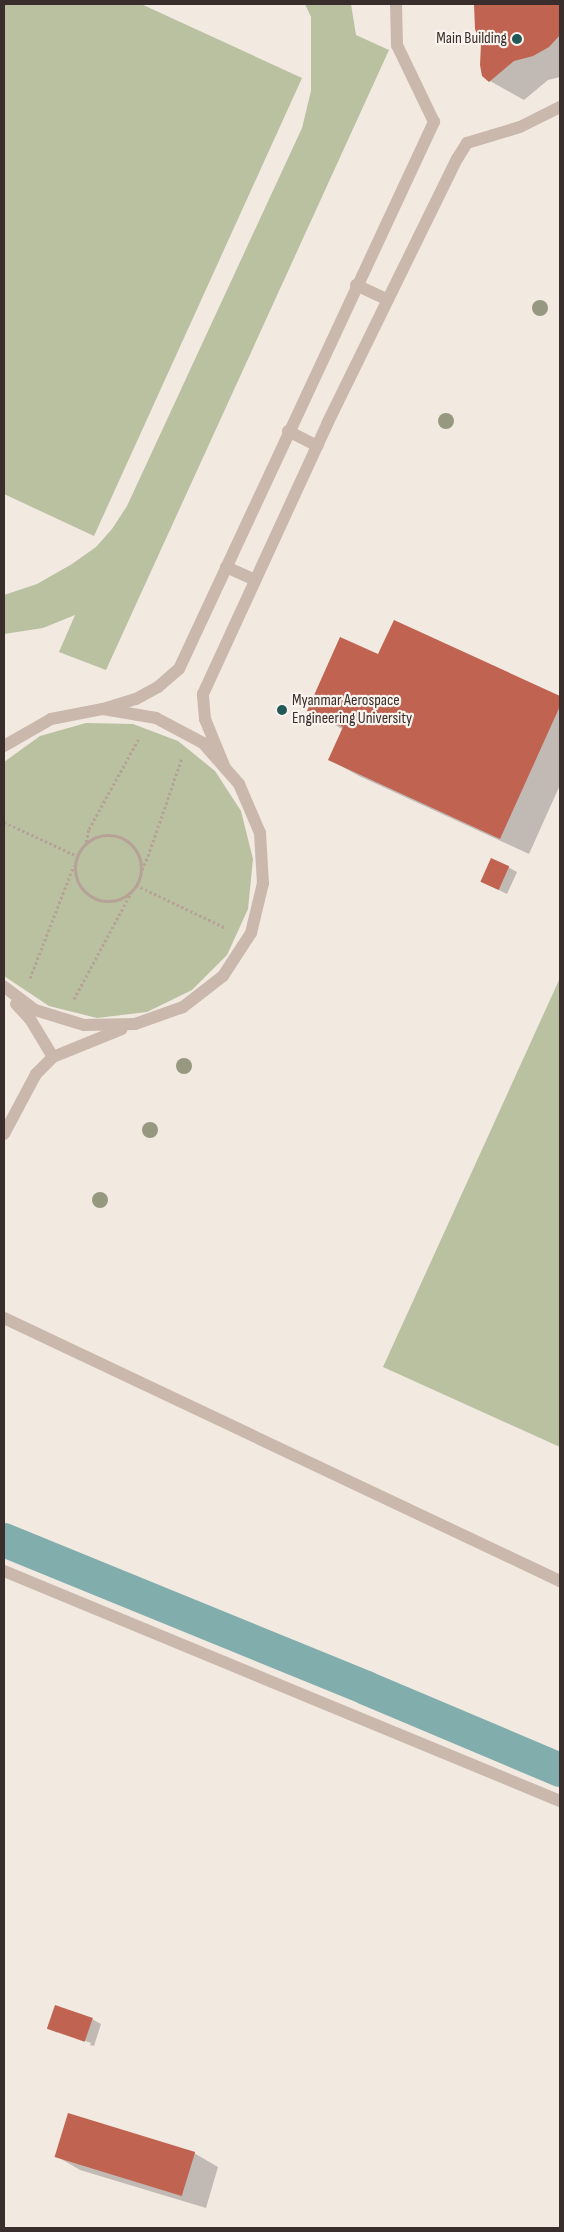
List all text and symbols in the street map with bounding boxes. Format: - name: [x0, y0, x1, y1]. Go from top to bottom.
- place label: Main Building: [436, 29, 507, 49]
- marker: Main Building: [511, 33, 523, 45]
- place label: Myanmar Aerospace Engineering University: [292, 691, 412, 729]
- marker: Myanmar Aerospace Engineering University: [276, 704, 288, 716]

